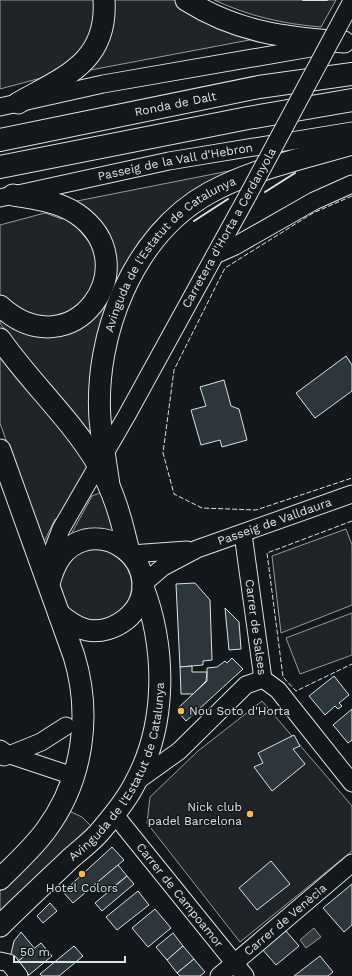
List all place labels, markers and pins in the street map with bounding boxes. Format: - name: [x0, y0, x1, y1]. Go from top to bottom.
- place label: Nou Soto d'Horta: [189, 704, 290, 718]
- marker: Nou Soto d'Horta: [176, 706, 186, 716]
- place label: Nick club padel Barcelona: [148, 800, 242, 828]
- marker: Nick club padel Barcelona: [245, 809, 255, 819]
- marker: Hotel Colors: [77, 869, 87, 879]
- place label: Hotel Colors: [46, 881, 118, 895]

